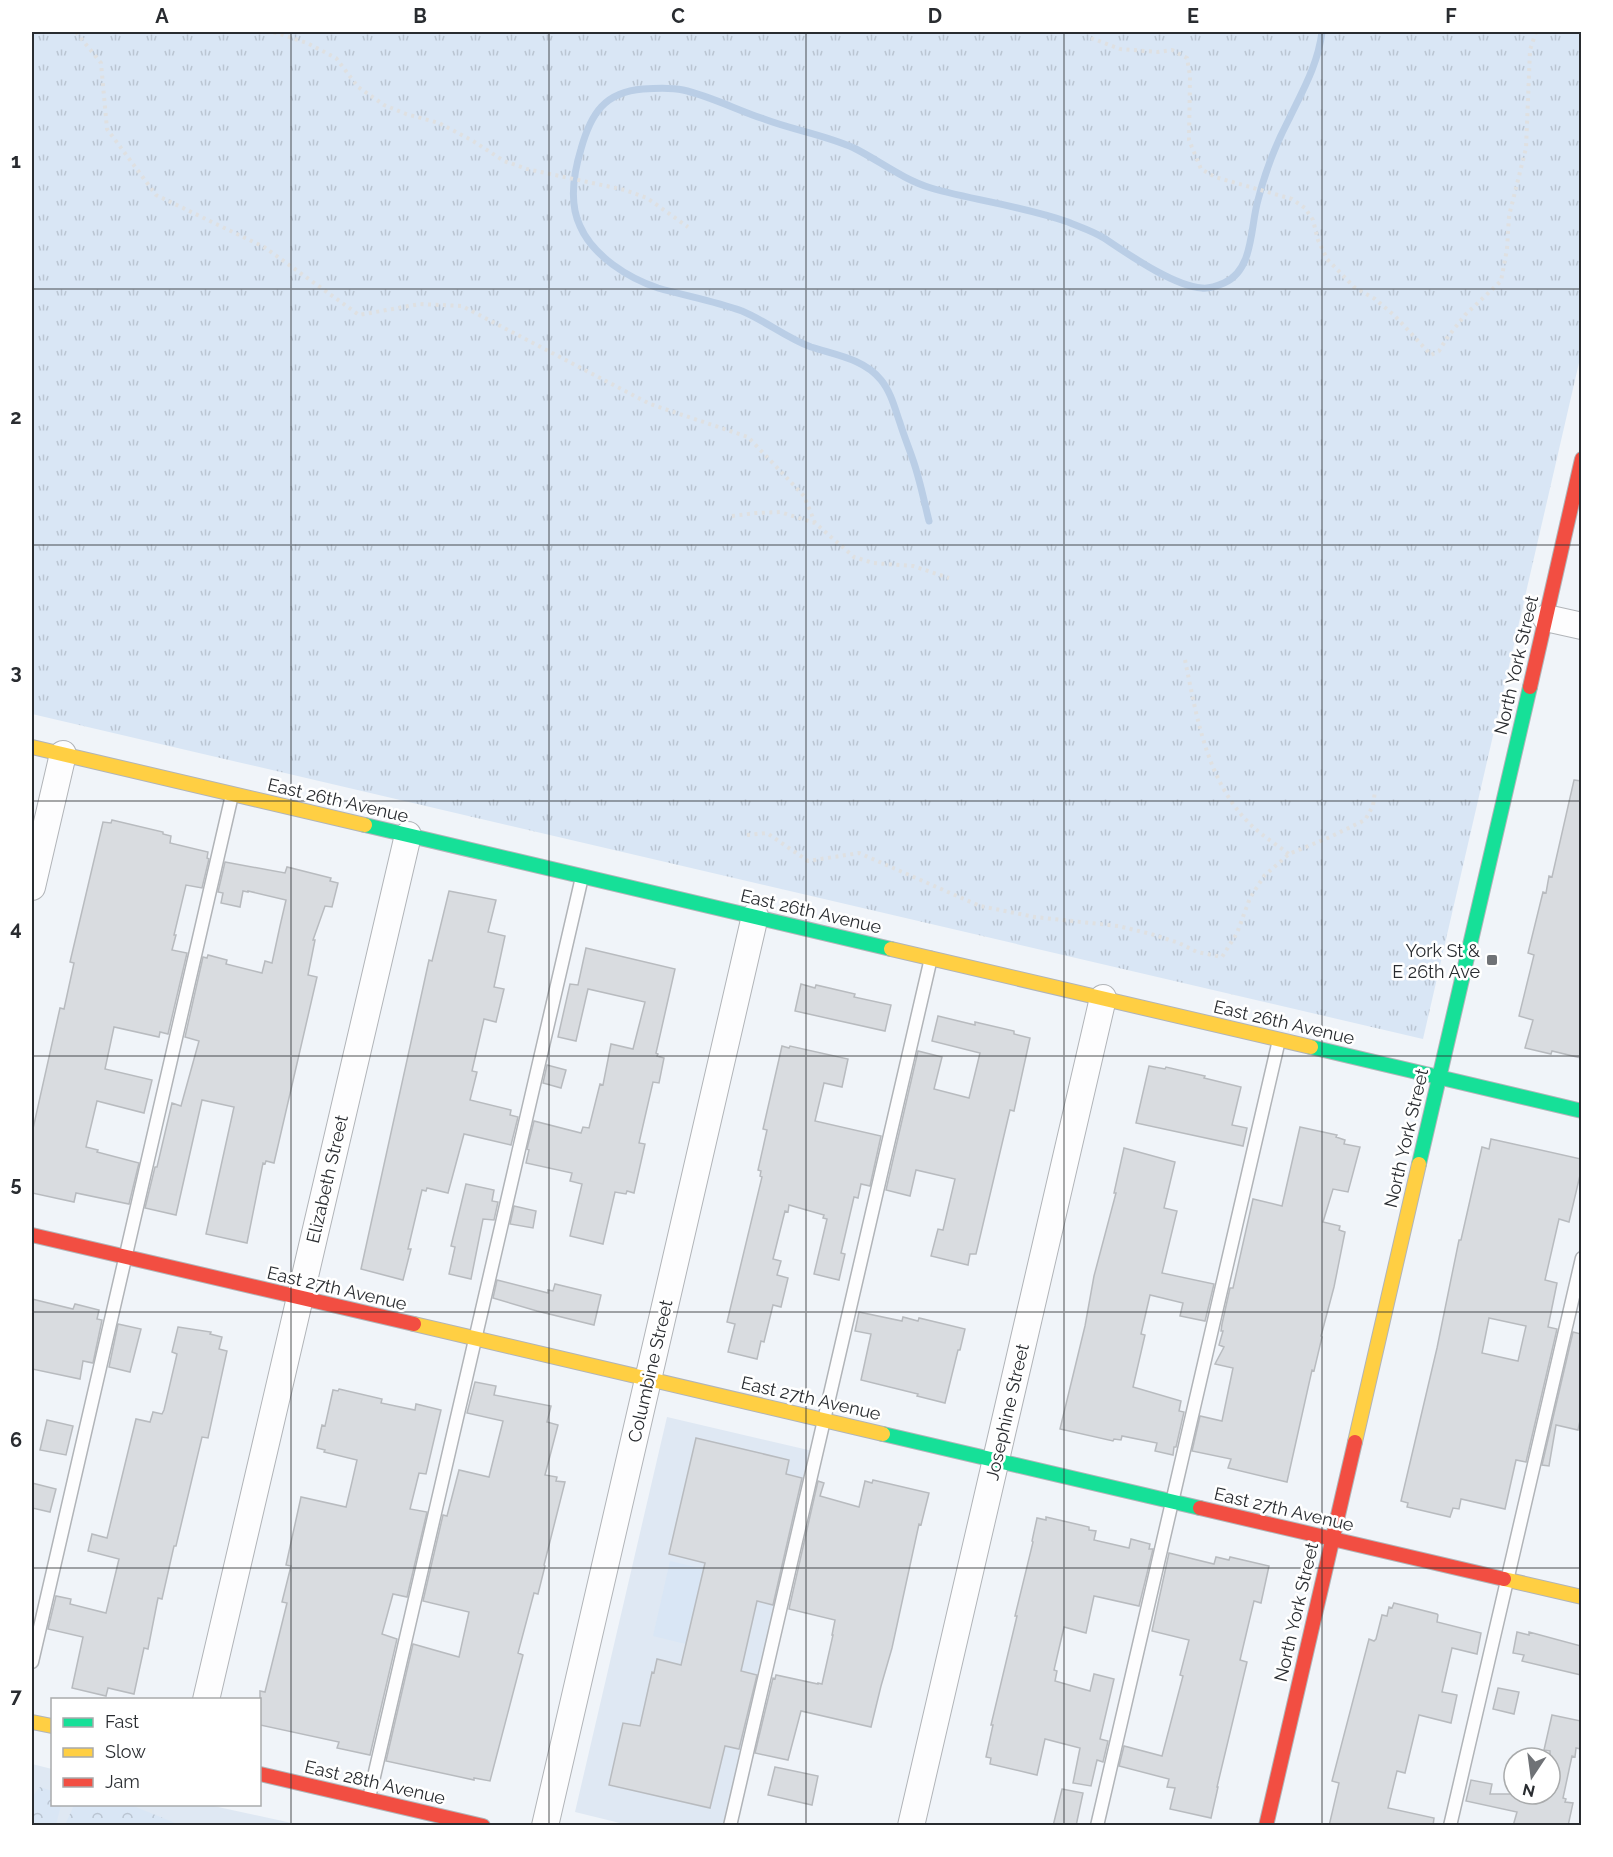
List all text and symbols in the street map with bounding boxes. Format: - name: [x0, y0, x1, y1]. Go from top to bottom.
- text: A: [155, 4, 169, 28]
- text: B: [413, 4, 427, 28]
- text: C: [671, 4, 685, 28]
- text: D: [928, 4, 942, 28]
- text: E: [1187, 4, 1199, 28]
- text: F: [1445, 4, 1457, 28]
- text: 1: [11, 149, 21, 173]
- text: 2: [10, 405, 22, 429]
- street label: North York Street: [1490, 593, 1542, 737]
- text: 3: [10, 660, 22, 684]
- street label: East 26th Avenue: [265, 774, 411, 827]
- street label: East 26th Avenue: [738, 885, 884, 938]
- text: 4: [10, 916, 22, 940]
- place label: York St & E 26th Ave: [1392, 940, 1480, 982]
- marker: York St & E 26th Ave: [1485, 953, 1499, 967]
- street label: East 26th Avenue: [1211, 996, 1357, 1049]
- street label: North York Street: [1380, 1066, 1432, 1210]
- street label: Elizabeth Street: [302, 1113, 352, 1245]
- text: 5: [10, 1172, 22, 1196]
- street label: East 27th Avenue: [265, 1262, 409, 1314]
- street label: Columbine Street: [623, 1298, 677, 1444]
- street label: Josephine Street: [981, 1342, 1033, 1482]
- street label: East 27th Avenue: [739, 1372, 883, 1424]
- text: 6: [10, 1428, 22, 1452]
- street label: East 27th Avenue: [1212, 1483, 1356, 1535]
- street label: North York Street: [1270, 1540, 1322, 1684]
- text: 7: [10, 1684, 22, 1708]
- legend: [51, 1698, 261, 1806]
- text: Fast: [105, 1711, 139, 1732]
- text: Slow: [105, 1741, 146, 1762]
- north arrow: [1502, 1746, 1562, 1806]
- street label: East 28th Avenue: [303, 1756, 448, 1809]
- text: Jam: [105, 1771, 140, 1792]
- text: N: [1521, 1779, 1537, 1801]

